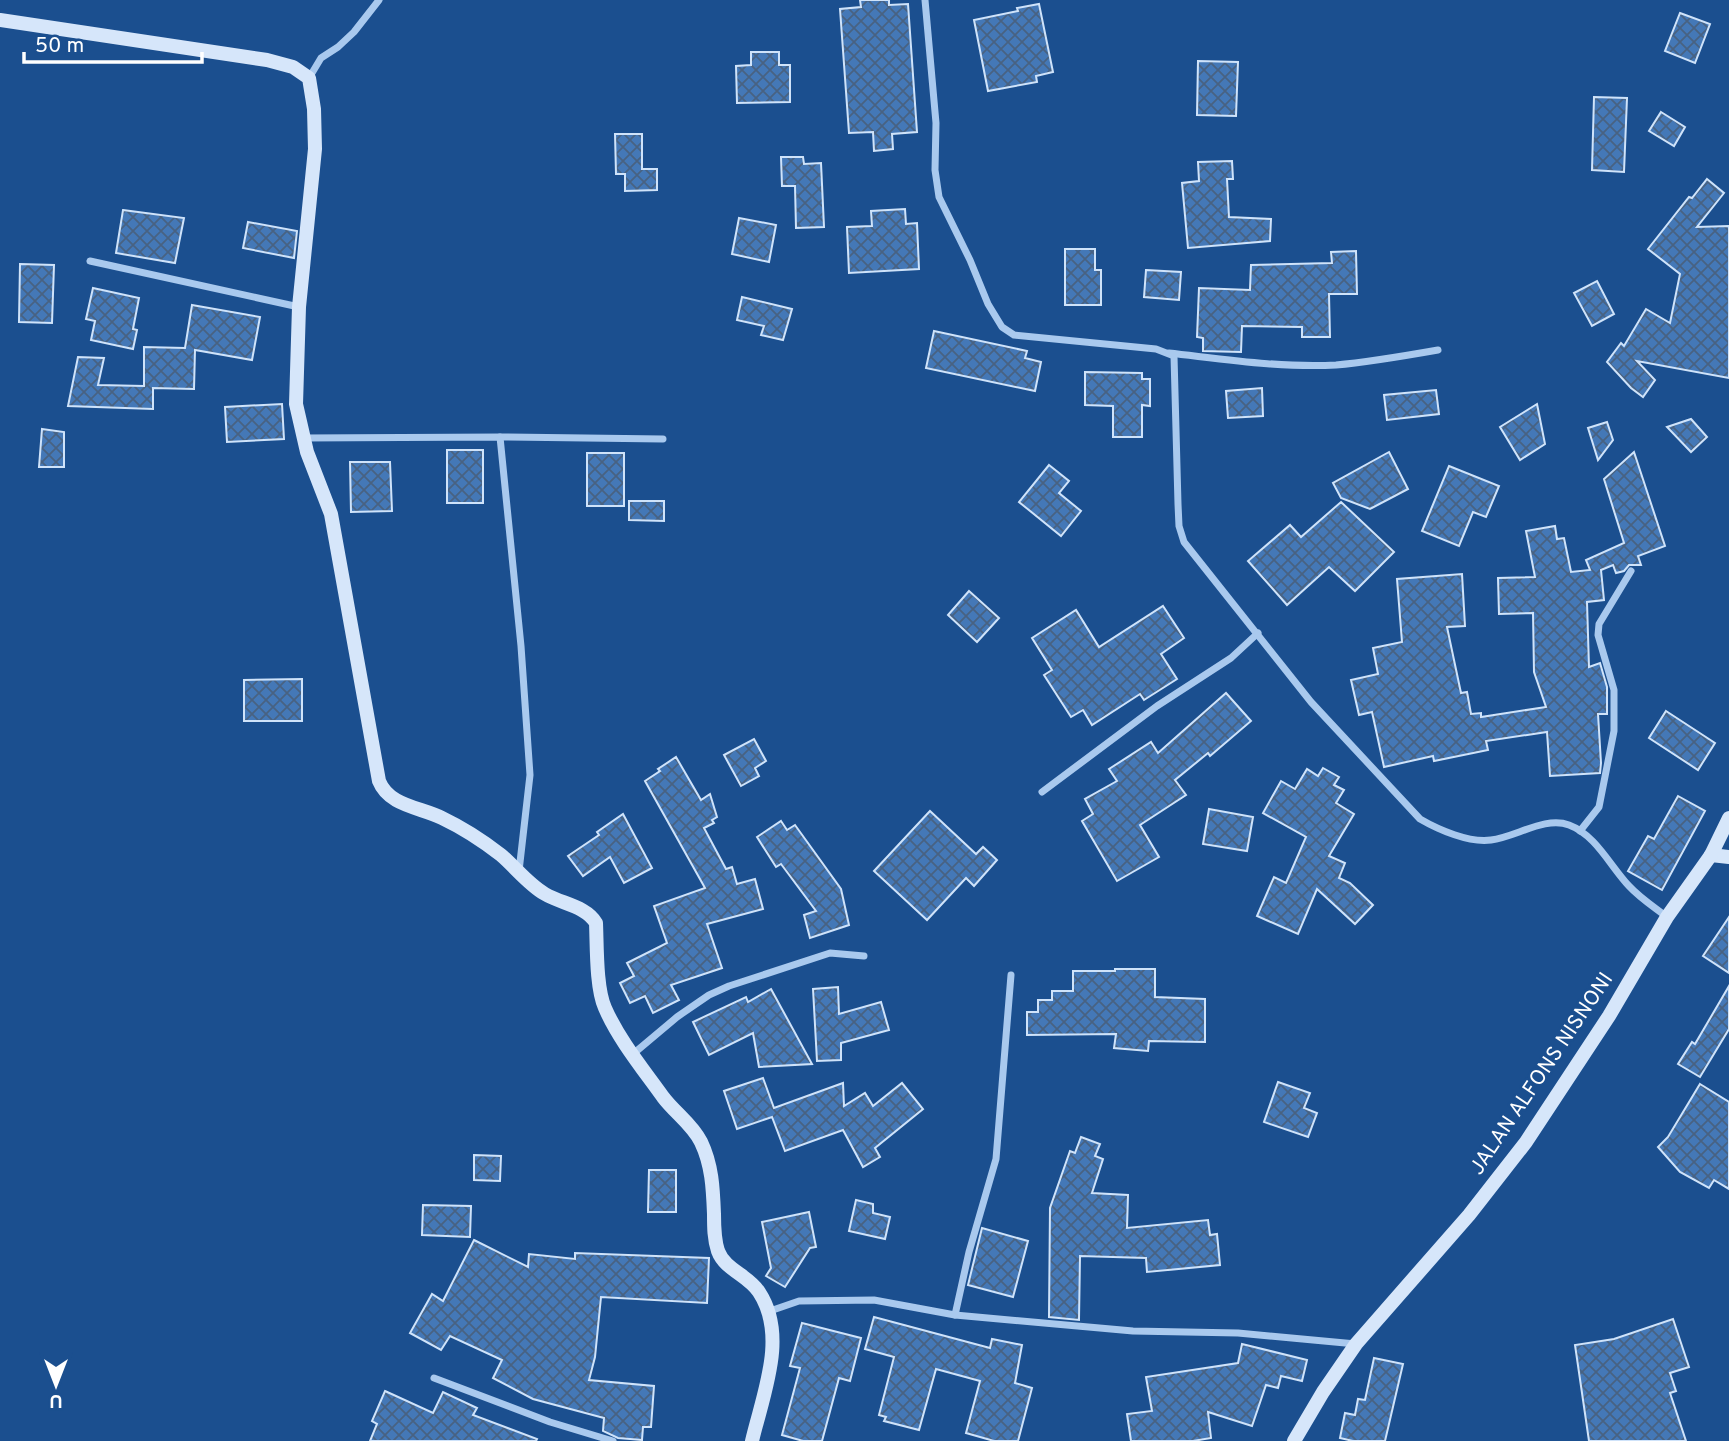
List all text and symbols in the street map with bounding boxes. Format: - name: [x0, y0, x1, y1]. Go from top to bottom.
- scale bar: [24, 21, 203, 65]
- text: 50 m: [35, 33, 84, 60]
- street label: JALAN ALFONS NISNONI: [1464, 968, 1620, 1180]
- north arrow: [21, 1350, 91, 1420]
- text: U: [49, 1388, 63, 1412]

